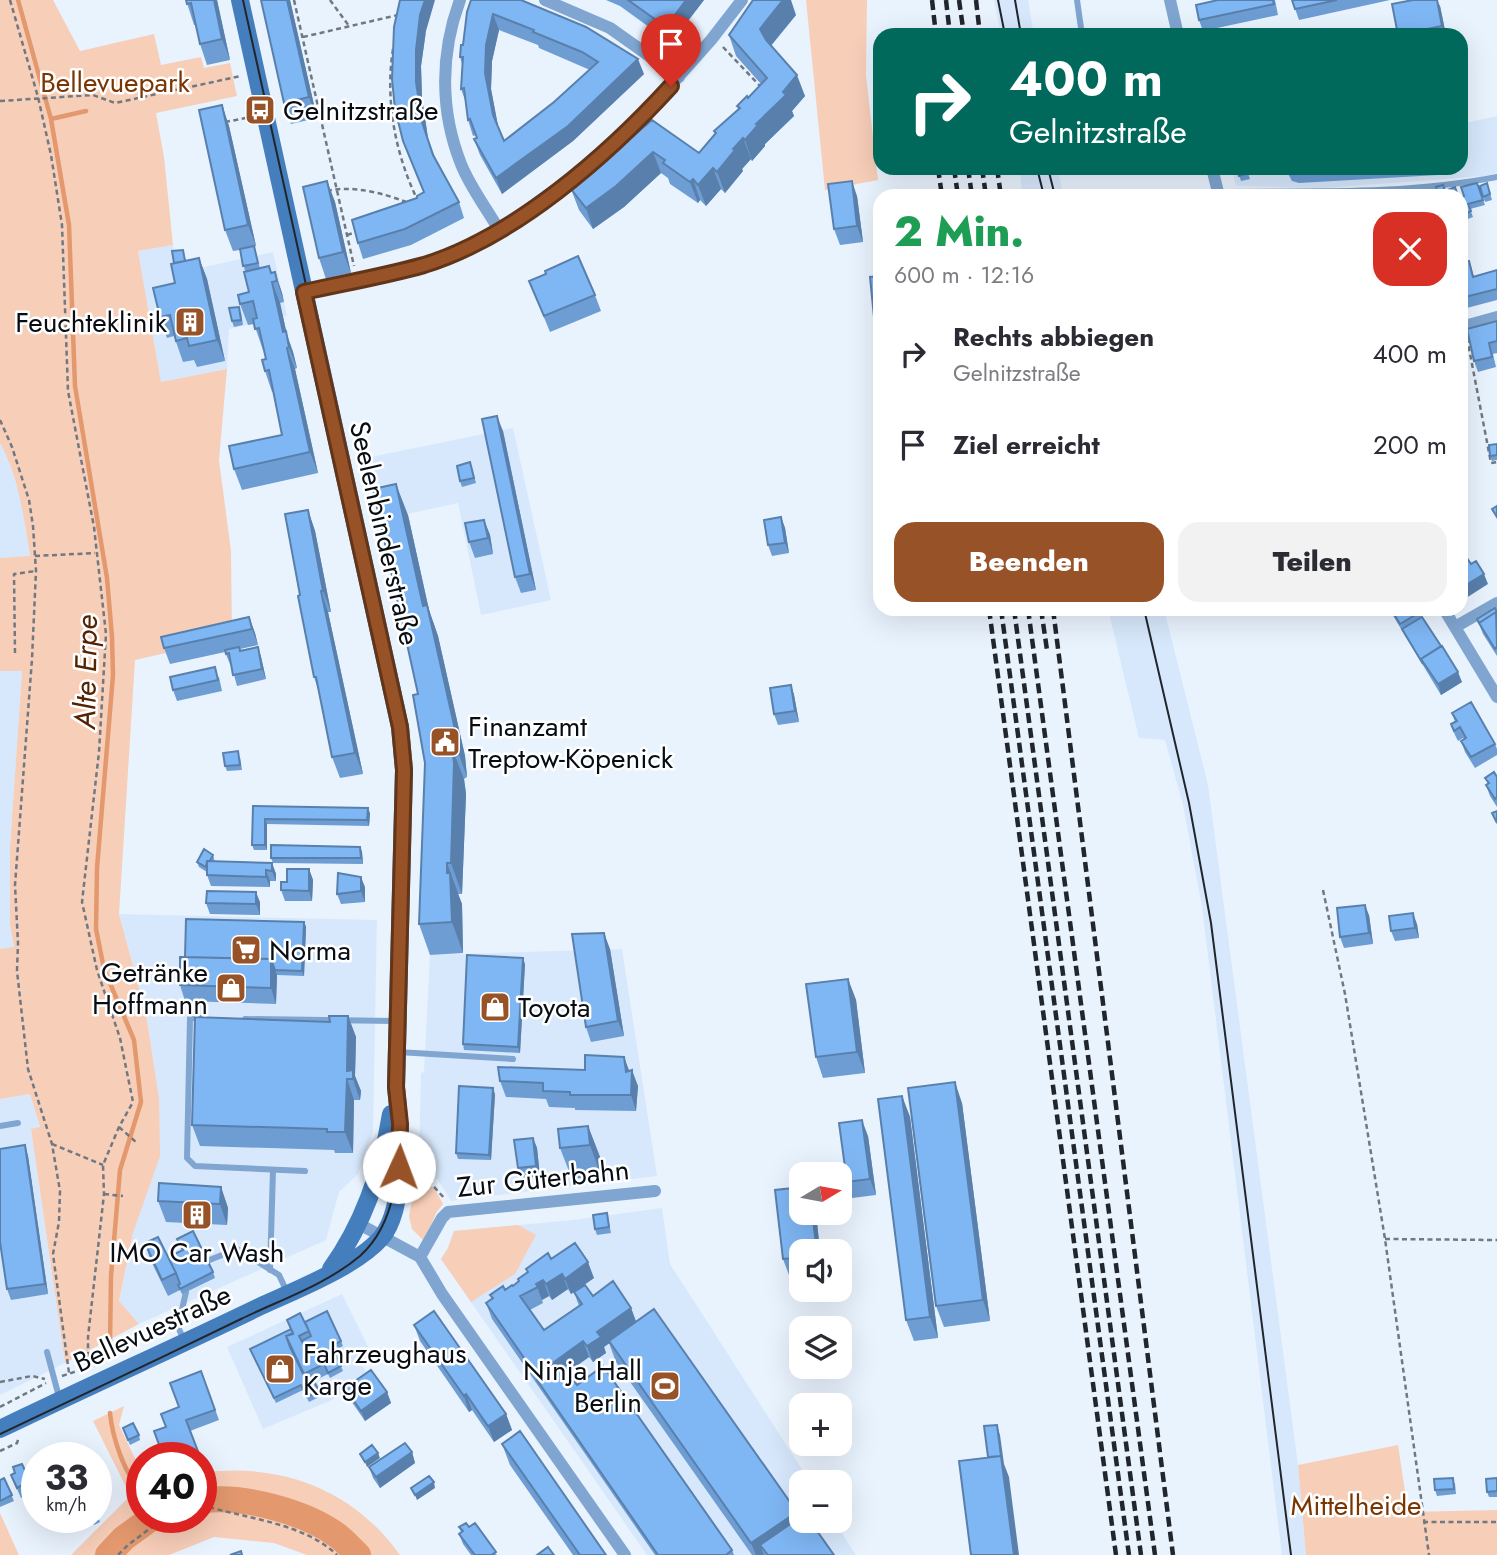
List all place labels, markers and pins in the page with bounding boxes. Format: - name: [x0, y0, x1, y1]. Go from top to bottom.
- pin: [641, 14, 701, 86]
- place label: Gelnitzstraße: [283, 90, 438, 131]
- bus stop icon: Gelnitzstraße: [243, 93, 277, 127]
- place label: Feuchteklinik: [15, 302, 168, 343]
- building icon: Feuchteklinik: [173, 305, 207, 339]
- place label: Finanzamt Treptow-Köpenick: [468, 706, 674, 779]
- public building icon: Finanzamt Treptow-Köpenick: [428, 725, 462, 759]
- place label: Norma: [269, 930, 351, 971]
- supermarket icon: Norma: [229, 933, 263, 967]
- place label: Getränke Hoffmann: [92, 952, 208, 1025]
- shop icon: Getränke Hoffmann: [214, 971, 248, 1005]
- place label: Toyota: [518, 987, 590, 1028]
- shop icon: Toyota: [478, 990, 512, 1024]
- building icon: IMO Car Wash: [180, 1198, 214, 1232]
- place label: IMO Car Wash: [109, 1232, 285, 1273]
- place label: Fahrzeughaus Karge: [303, 1333, 466, 1406]
- place label: Ninja Hall Berlin: [523, 1350, 642, 1423]
- shop icon: Fahrzeughaus Karge: [263, 1352, 297, 1386]
- sports icon: Ninja Hall Berlin: [648, 1369, 682, 1403]

